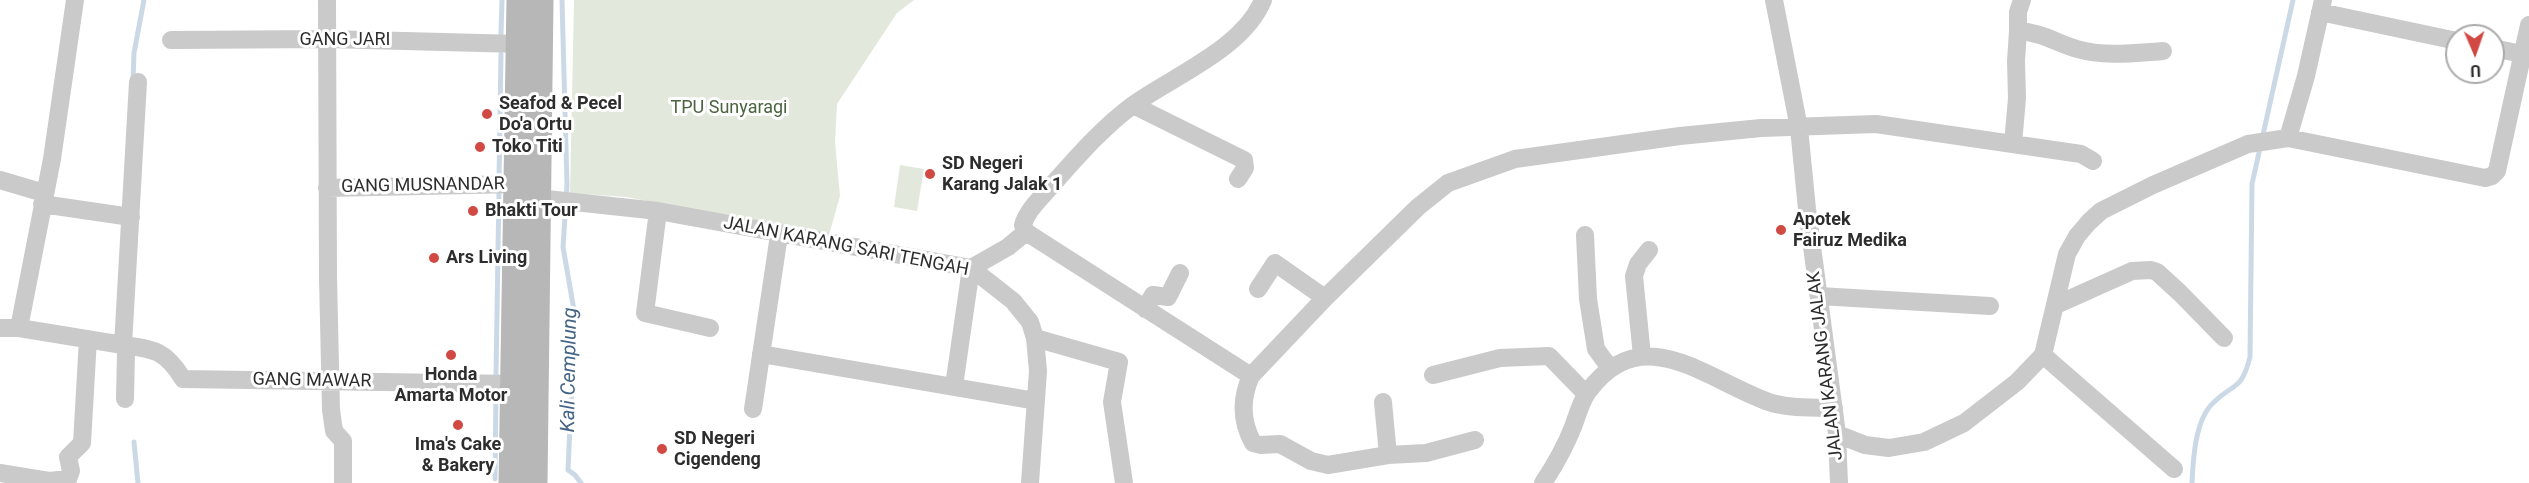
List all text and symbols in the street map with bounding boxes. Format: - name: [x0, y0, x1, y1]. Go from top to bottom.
- north arrow: [2445, 24, 2505, 84]
- street label: GANG JARI: [299, 29, 391, 51]
- text: U: [2470, 61, 2481, 80]
- place label: Seafod & Pecel Do'a Ortu: [499, 93, 622, 136]
- park label: TPU Sunyaragi: [671, 97, 787, 119]
- marker: Seafod & Pecel Do'a Ortu: [480, 107, 494, 121]
- place label: Toko Titi: [492, 136, 563, 158]
- marker: Toko Titi: [473, 140, 487, 154]
- place label: SD Negeri Karang Jalak 1: [942, 153, 1062, 195]
- marker: SD Negeri Karang Jalak 1: [923, 167, 937, 181]
- street label: GANG MUSNANDAR: [341, 174, 505, 198]
- place label: Bhakti Tour: [485, 200, 578, 222]
- marker: Bhakti Tour: [466, 204, 480, 218]
- place label: Apotek Fairuz Medika: [1793, 209, 1907, 252]
- street label: JALAN KARANG SARI TENGAH: [722, 213, 970, 281]
- marker: Apotek Fairuz Medika: [1774, 223, 1788, 237]
- place label: Ars Living: [446, 247, 527, 269]
- marker: Ars Living: [427, 251, 441, 265]
- street label: JALAN KARANG JALAK: [1804, 270, 1848, 462]
- water label: Kali Cemplung: [557, 307, 583, 433]
- marker: Honda Amarta Motor: [444, 348, 458, 362]
- place label: Honda Amarta Motor: [395, 364, 507, 406]
- street label: GANG MAWAR: [252, 369, 372, 393]
- marker: Ima's Cake & Bakery: [451, 418, 465, 432]
- place label: SD Negeri Cigendeng: [674, 428, 761, 470]
- place label: Ima's Cake & Bakery: [415, 434, 501, 476]
- marker: SD Negeri Cigendeng: [655, 442, 669, 456]

